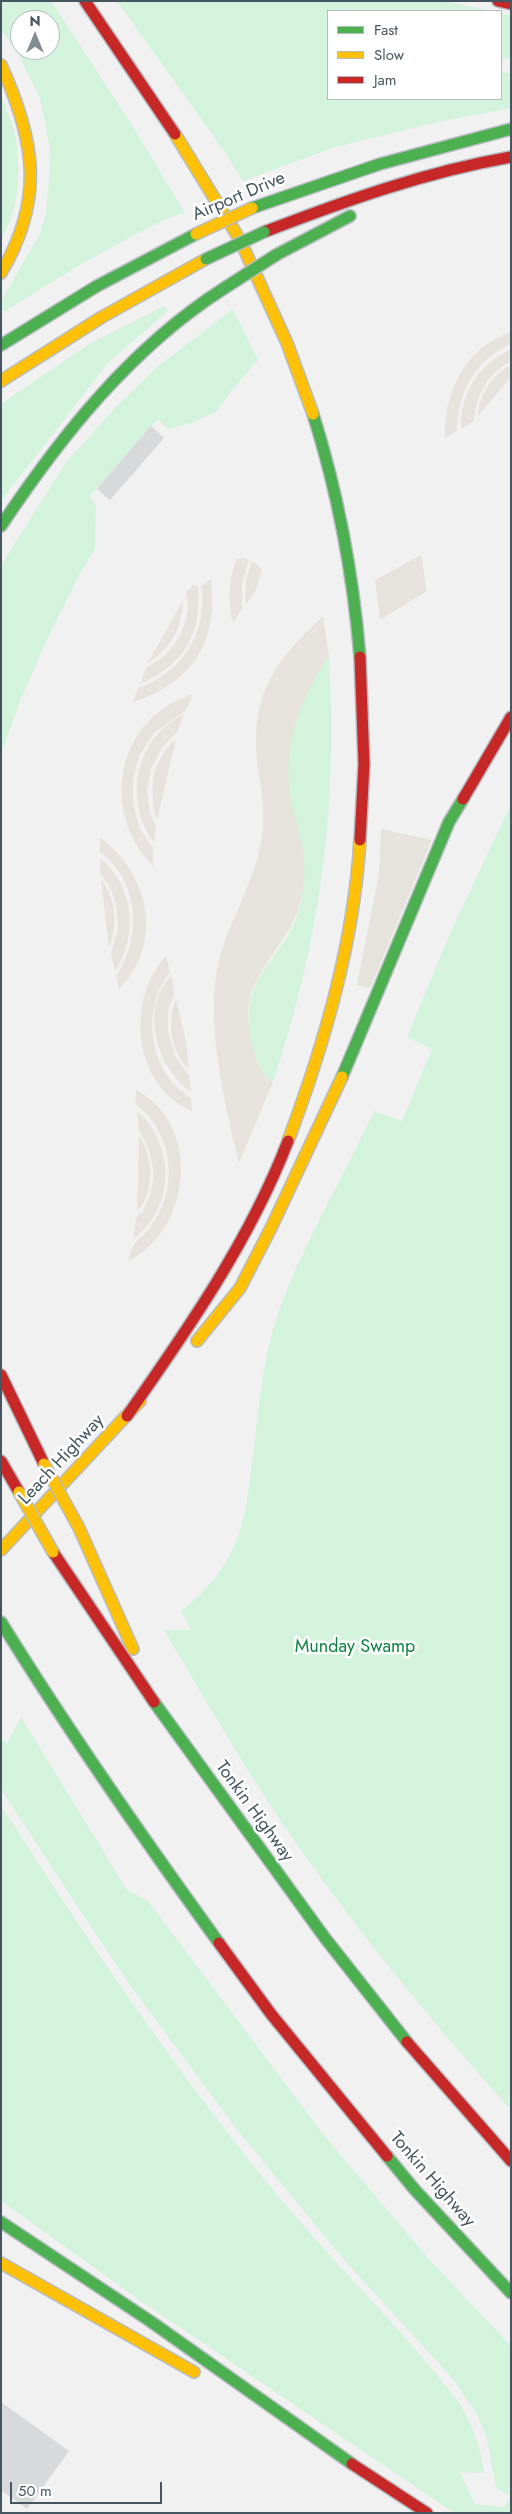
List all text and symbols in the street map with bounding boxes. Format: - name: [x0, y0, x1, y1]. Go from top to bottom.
- north arrow: [10, 10, 60, 60]
- legend: [327, 10, 502, 100]
- text: N: [29, 11, 41, 31]
- text: Fast: [374, 19, 398, 41]
- text: Slow: [374, 44, 404, 66]
- text: Jam: [374, 69, 397, 91]
- street label: Airport Drive: [189, 168, 289, 226]
- street label: Leach Highway: [15, 1410, 109, 1510]
- park label: Munday Swamp: [295, 1637, 415, 1659]
- street label: Tonkin Highway: [210, 1757, 298, 1867]
- street label: Tonkin Highway: [385, 2128, 479, 2232]
- scale bar: [12, 2472, 165, 2504]
- text: 50 m: [18, 2480, 52, 2502]

